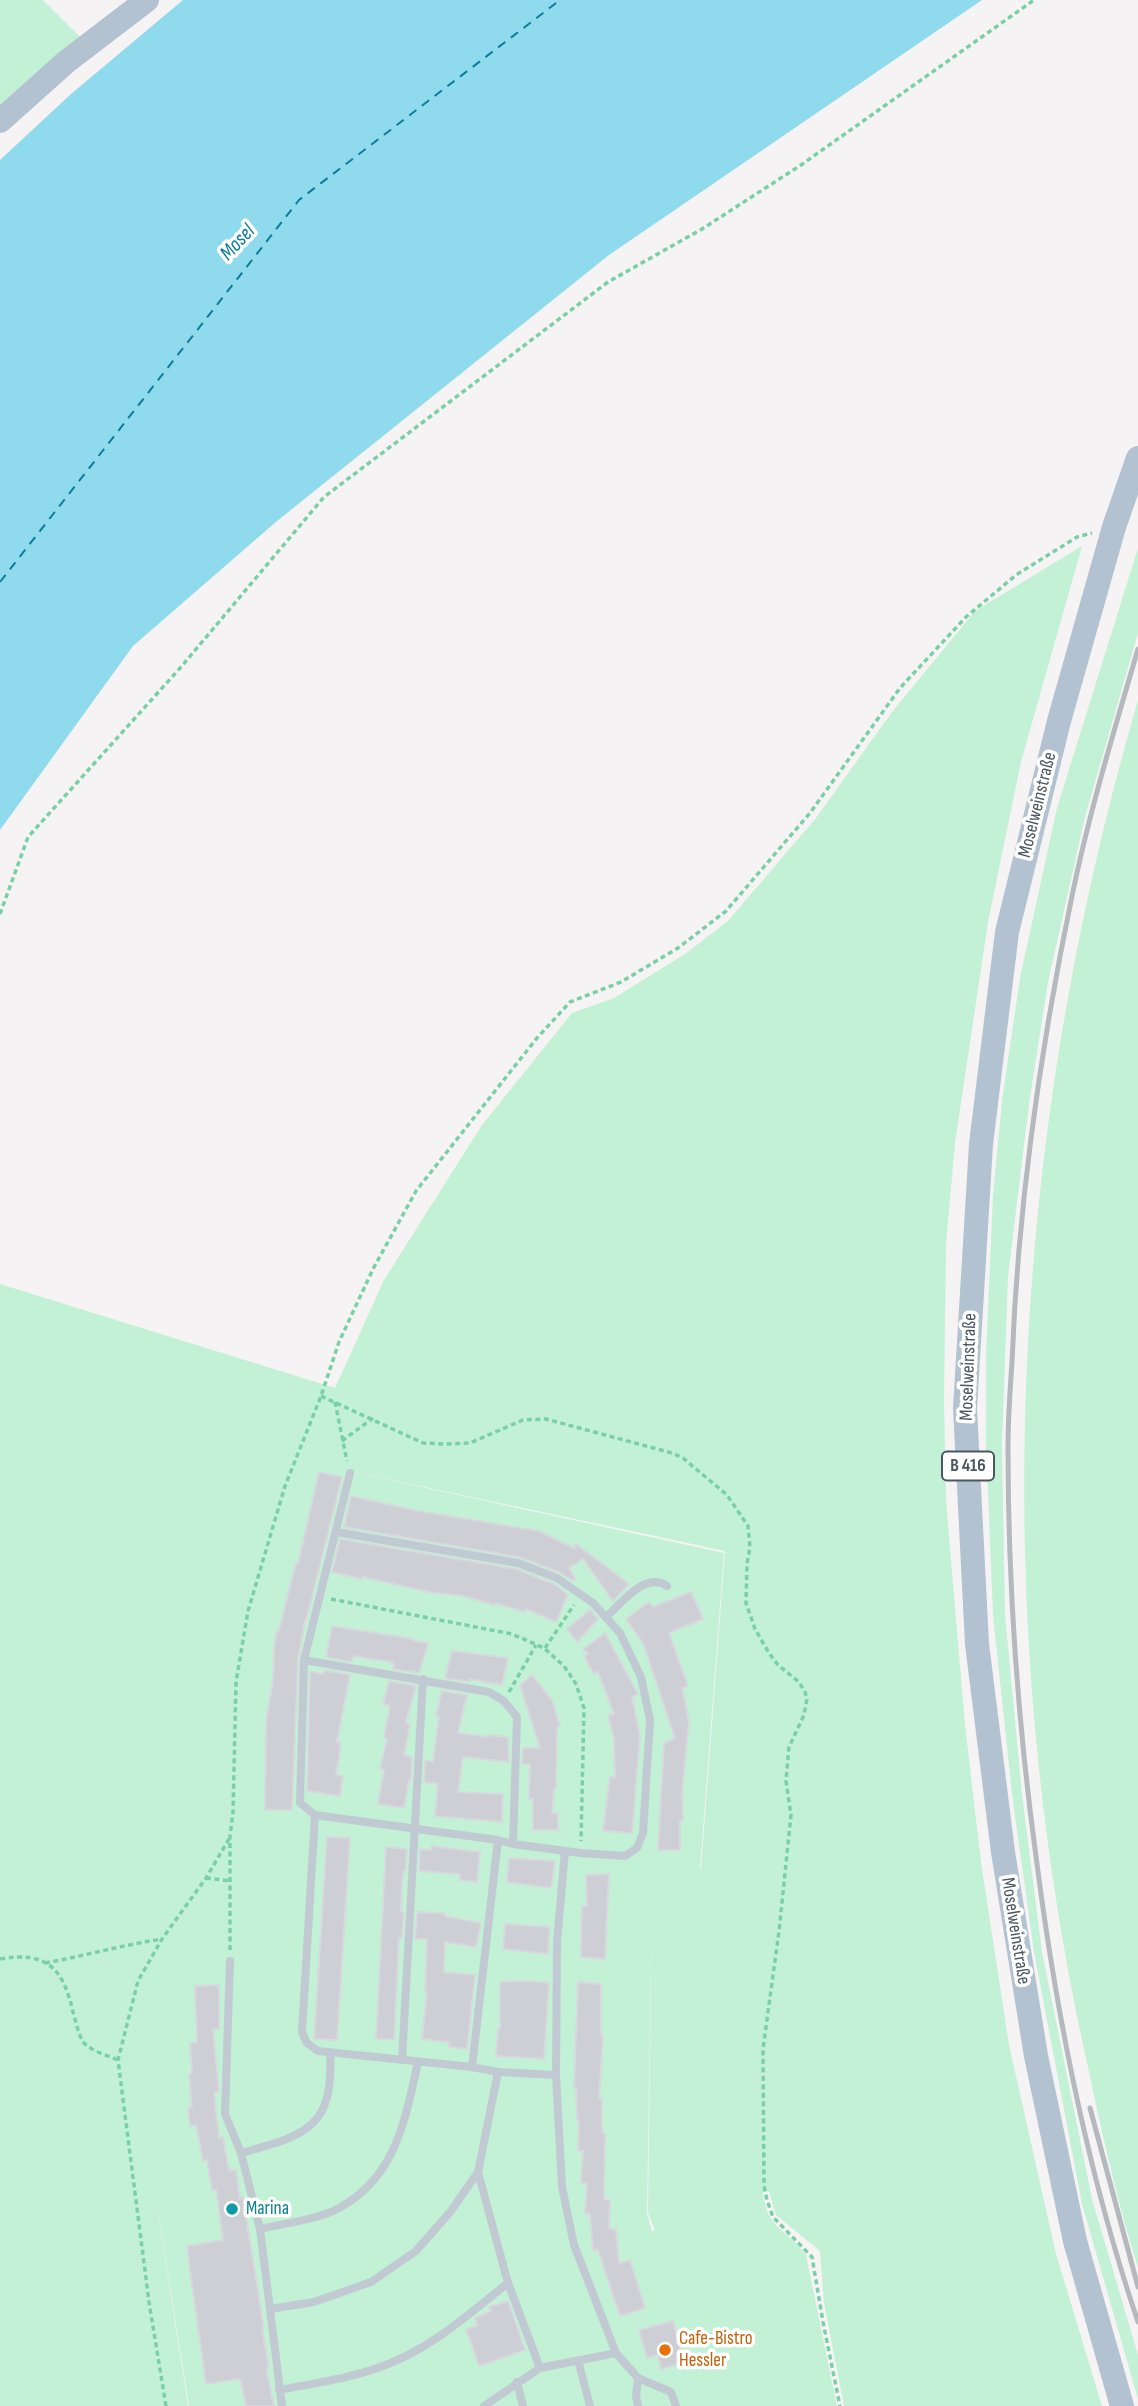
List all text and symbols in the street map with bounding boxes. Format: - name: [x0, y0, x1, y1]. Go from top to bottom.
- water label: Mosel: [215, 220, 261, 266]
- street label: Moselweinstraße: [1014, 750, 1062, 860]
- street label: Moselweinstraße: [956, 1313, 982, 1421]
- road number: B 416: [942, 1451, 994, 1480]
- street label: Moselweinstraße: [995, 1876, 1035, 1986]
- place label: Marina: [246, 2198, 289, 2220]
- marker: Marina: [224, 2201, 240, 2217]
- place label: Cafe-Bistro Hessler: [679, 2328, 753, 2372]
- marker: Cafe-Bistro Hessler: [657, 2342, 673, 2358]

